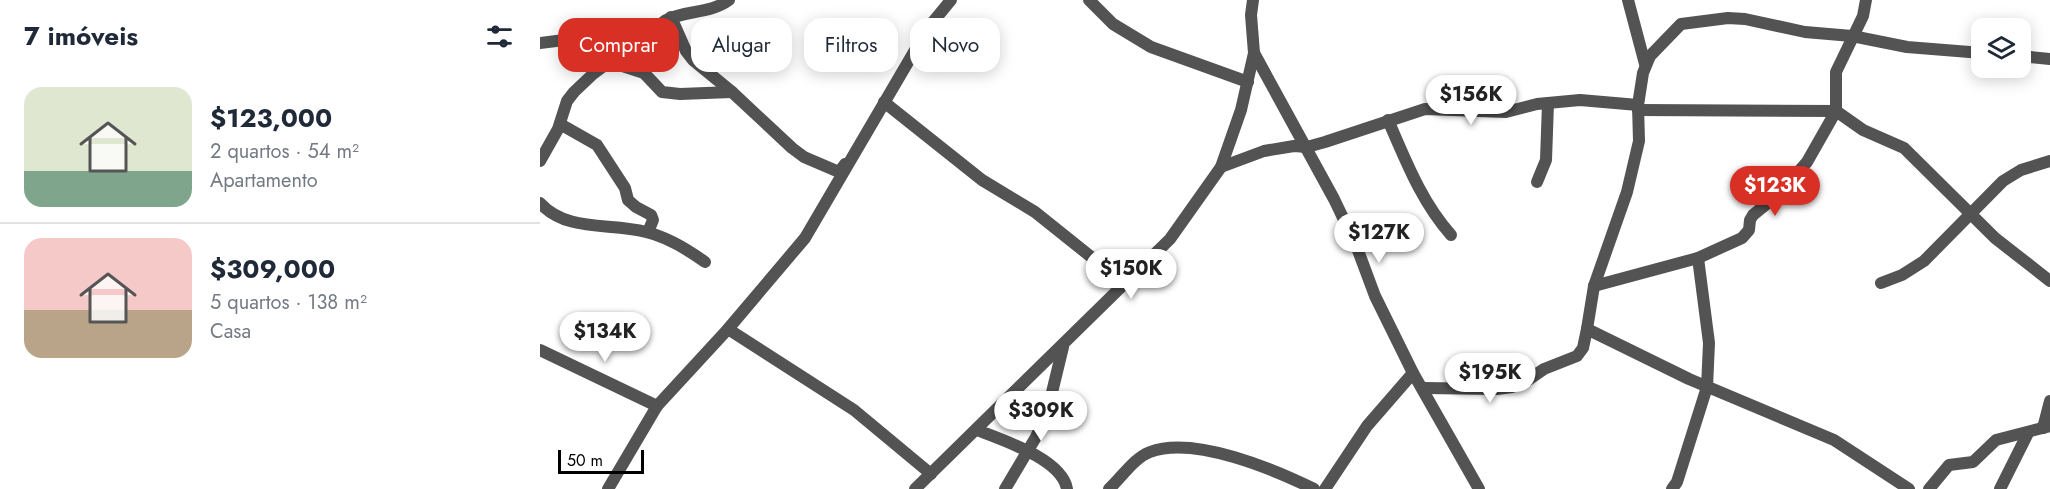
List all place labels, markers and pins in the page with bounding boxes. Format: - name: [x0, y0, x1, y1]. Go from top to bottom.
- pin: $156K: [1429, 75, 1513, 126]
- pin: $123K: [1733, 166, 1817, 217]
- pin: $127K: [1337, 213, 1421, 264]
- pin: $150K: [1089, 249, 1173, 300]
- pin: $134K: [563, 312, 647, 363]
- pin: $195K: [1448, 353, 1532, 404]
- pin: $309K: [999, 391, 1083, 442]

